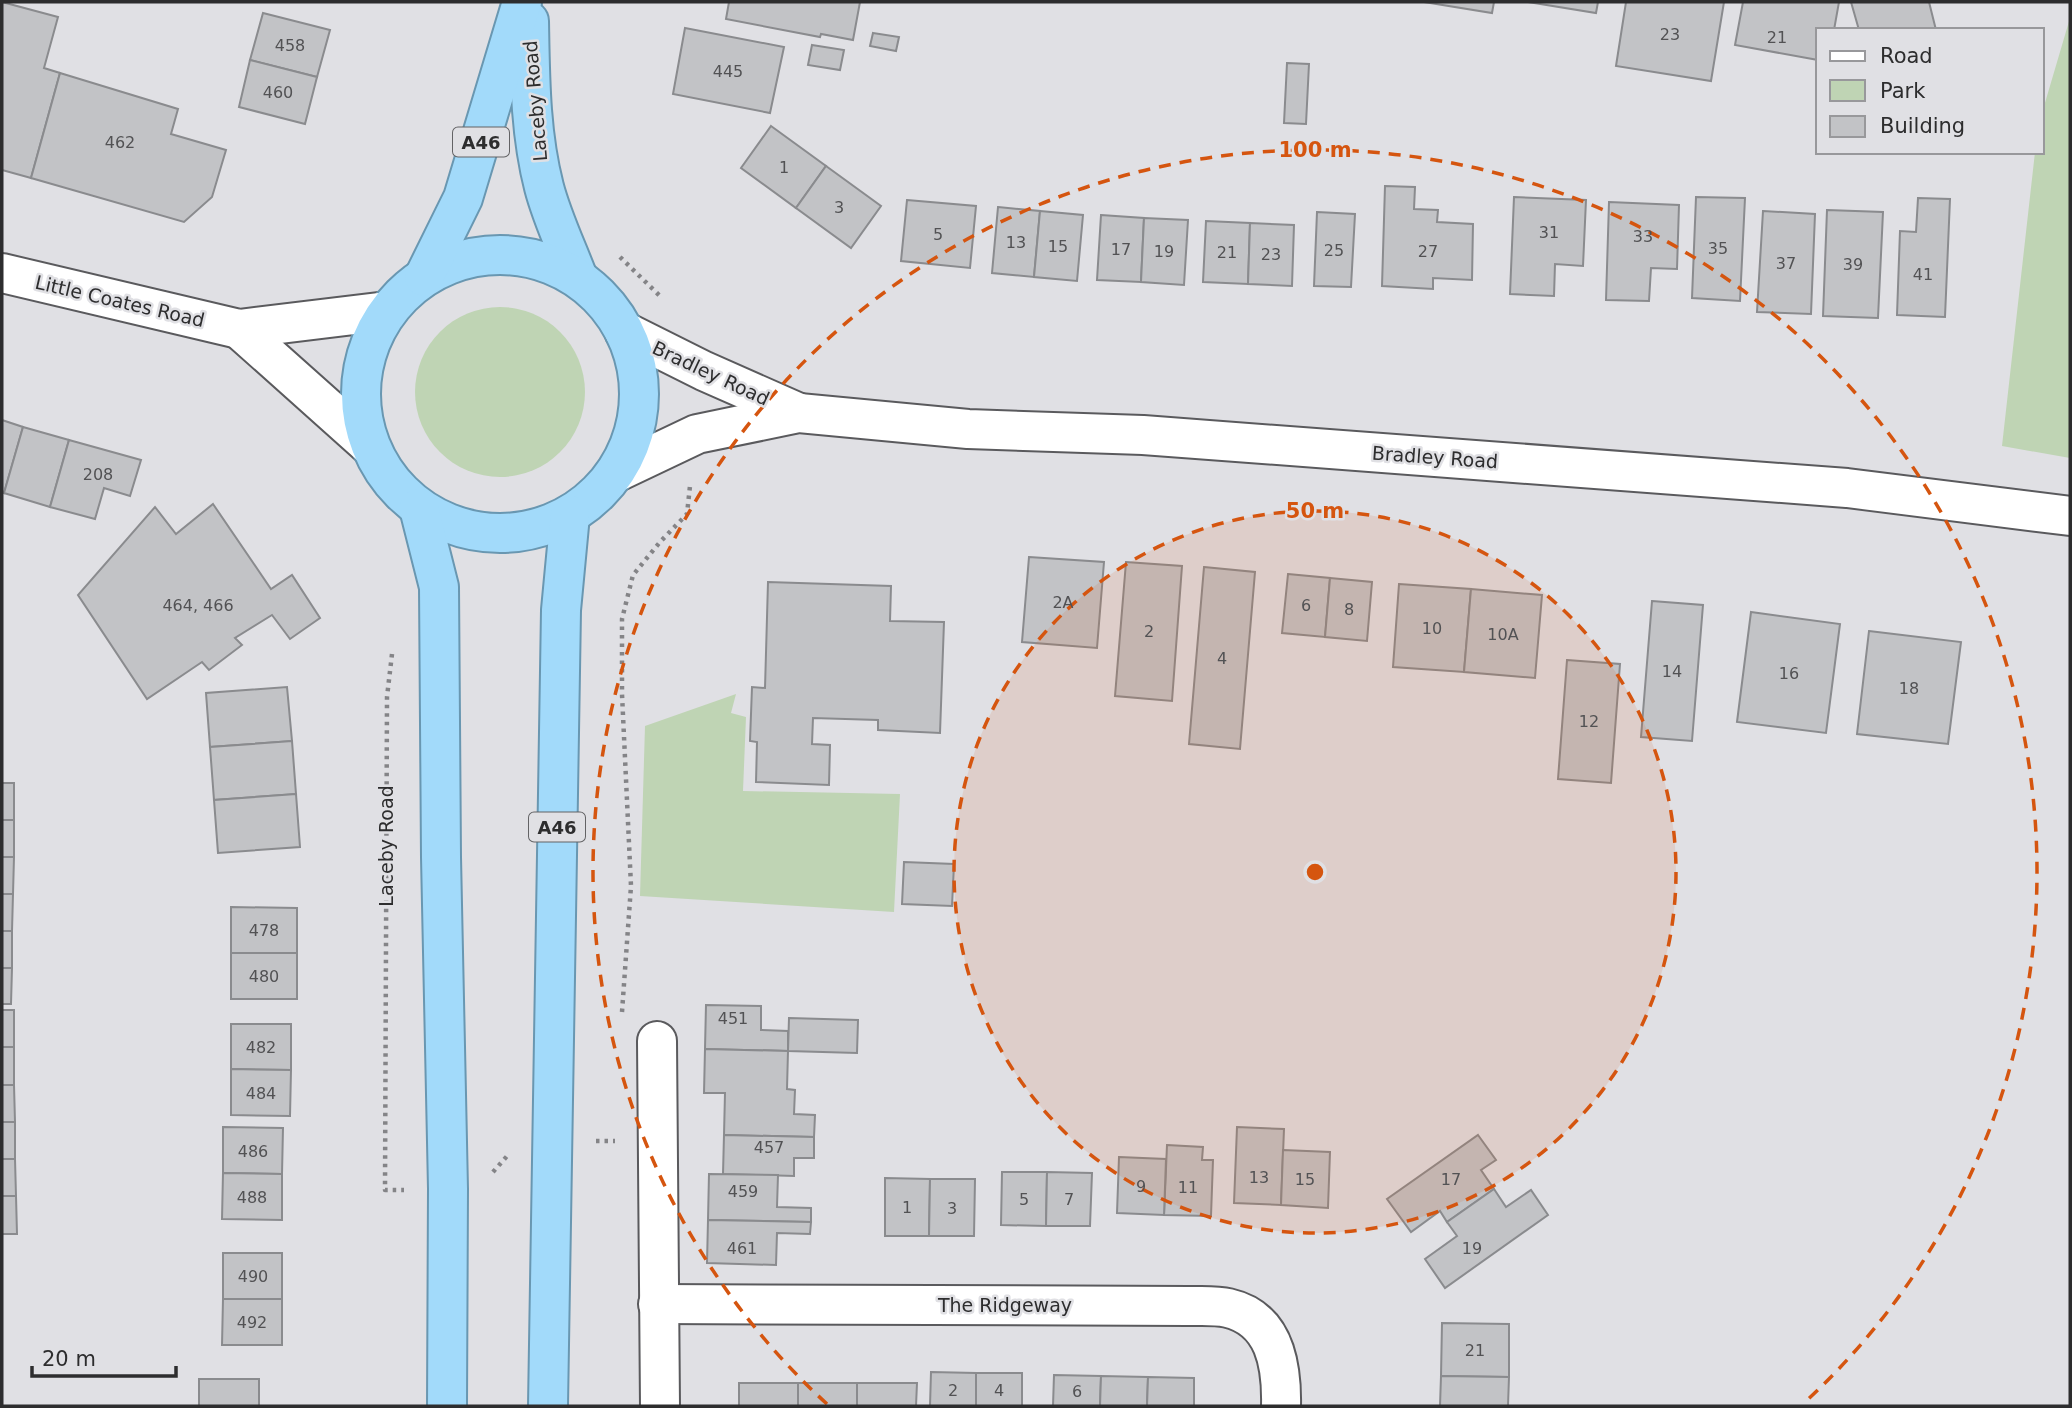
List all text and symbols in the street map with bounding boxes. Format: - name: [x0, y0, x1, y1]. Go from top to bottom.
- house number: 23: [1660, 25, 1680, 44]
- house number: 21: [1767, 28, 1787, 47]
- legend: [1816, 28, 2044, 154]
- house number: 458: [275, 36, 305, 55]
- street label: Laceby Road: [519, 40, 551, 162]
- text: Road: [1880, 44, 1933, 68]
- house number: 445: [713, 62, 743, 81]
- text: Park: [1880, 79, 1926, 103]
- house number: 460: [263, 83, 293, 102]
- text: Building: [1880, 114, 1965, 138]
- road number: A46: [453, 127, 509, 156]
- house number: 462: [105, 133, 135, 152]
- text: 100 m: [1278, 138, 1352, 162]
- house number: 1: [779, 158, 789, 177]
- house number: 3: [834, 198, 844, 217]
- house number: 31: [1539, 223, 1559, 242]
- house number: 5: [933, 225, 943, 244]
- house number: 33: [1633, 227, 1653, 246]
- house number: 13: [1006, 233, 1026, 252]
- house number: 15: [1048, 237, 1068, 256]
- house number: 35: [1708, 239, 1728, 258]
- house number: 17: [1111, 240, 1131, 259]
- house number: 25: [1324, 241, 1344, 260]
- house number: 19: [1154, 242, 1174, 261]
- house number: 27: [1418, 242, 1438, 261]
- house number: 21: [1217, 243, 1237, 262]
- house number: 23: [1261, 245, 1281, 264]
- house number: 37: [1776, 254, 1796, 273]
- house number: 39: [1843, 255, 1863, 274]
- house number: 41: [1913, 265, 1933, 284]
- street label: Little Coates Road: [33, 271, 207, 331]
- street label: Bradley Road: [649, 336, 773, 410]
- street label: Bradley Road: [1371, 442, 1499, 472]
- house number: 208: [83, 465, 113, 484]
- text: 50 m: [1286, 499, 1344, 523]
- house number: 2A: [1052, 593, 1074, 612]
- house number: 464, 466: [162, 596, 234, 615]
- house number: 6: [1301, 596, 1311, 615]
- house number: 8: [1344, 600, 1354, 619]
- house number: 10: [1422, 619, 1442, 638]
- house number: 2: [1144, 622, 1154, 641]
- house number: 10A: [1487, 625, 1519, 644]
- house number: 4: [1217, 649, 1227, 668]
- house number: 14: [1662, 662, 1682, 681]
- house number: 16: [1779, 664, 1799, 683]
- house number: 18: [1899, 679, 1919, 698]
- house number: 12: [1579, 712, 1599, 731]
- street label: Laceby Road: [375, 785, 397, 907]
- road number: A46: [529, 812, 585, 842]
- centre of rings: [1303, 860, 1327, 884]
- house number: 478: [249, 921, 279, 940]
- house number: 480: [249, 967, 279, 986]
- house number: 451: [718, 1009, 748, 1028]
- house number: 482: [246, 1038, 276, 1057]
- house number: 484: [246, 1084, 276, 1103]
- house number: 457: [754, 1138, 784, 1157]
- house number: 486: [238, 1142, 268, 1161]
- house number: 13: [1249, 1168, 1269, 1187]
- house number: 15: [1295, 1170, 1315, 1189]
- house number: 17: [1441, 1170, 1461, 1189]
- house number: 9: [1136, 1177, 1146, 1196]
- house number: 11: [1178, 1178, 1198, 1197]
- house number: 459: [728, 1182, 758, 1201]
- house number: 488: [237, 1188, 267, 1207]
- house number: 5: [1019, 1190, 1029, 1209]
- house number: 7: [1064, 1190, 1074, 1209]
- house number: 1: [902, 1198, 912, 1217]
- house number: 3: [947, 1199, 957, 1218]
- house number: 461: [727, 1239, 757, 1258]
- house number: 19: [1462, 1239, 1482, 1258]
- house number: 490: [238, 1267, 268, 1286]
- street label: The Ridgeway: [937, 1294, 1072, 1316]
- house number: 492: [237, 1313, 267, 1332]
- scale bar: [32, 1334, 175, 1378]
- house number: 21: [1465, 1341, 1485, 1360]
- text: 20 m: [42, 1347, 96, 1371]
- house number: 2: [948, 1381, 958, 1400]
- house number: 4: [994, 1381, 1004, 1400]
- house number: 6: [1072, 1382, 1082, 1401]

